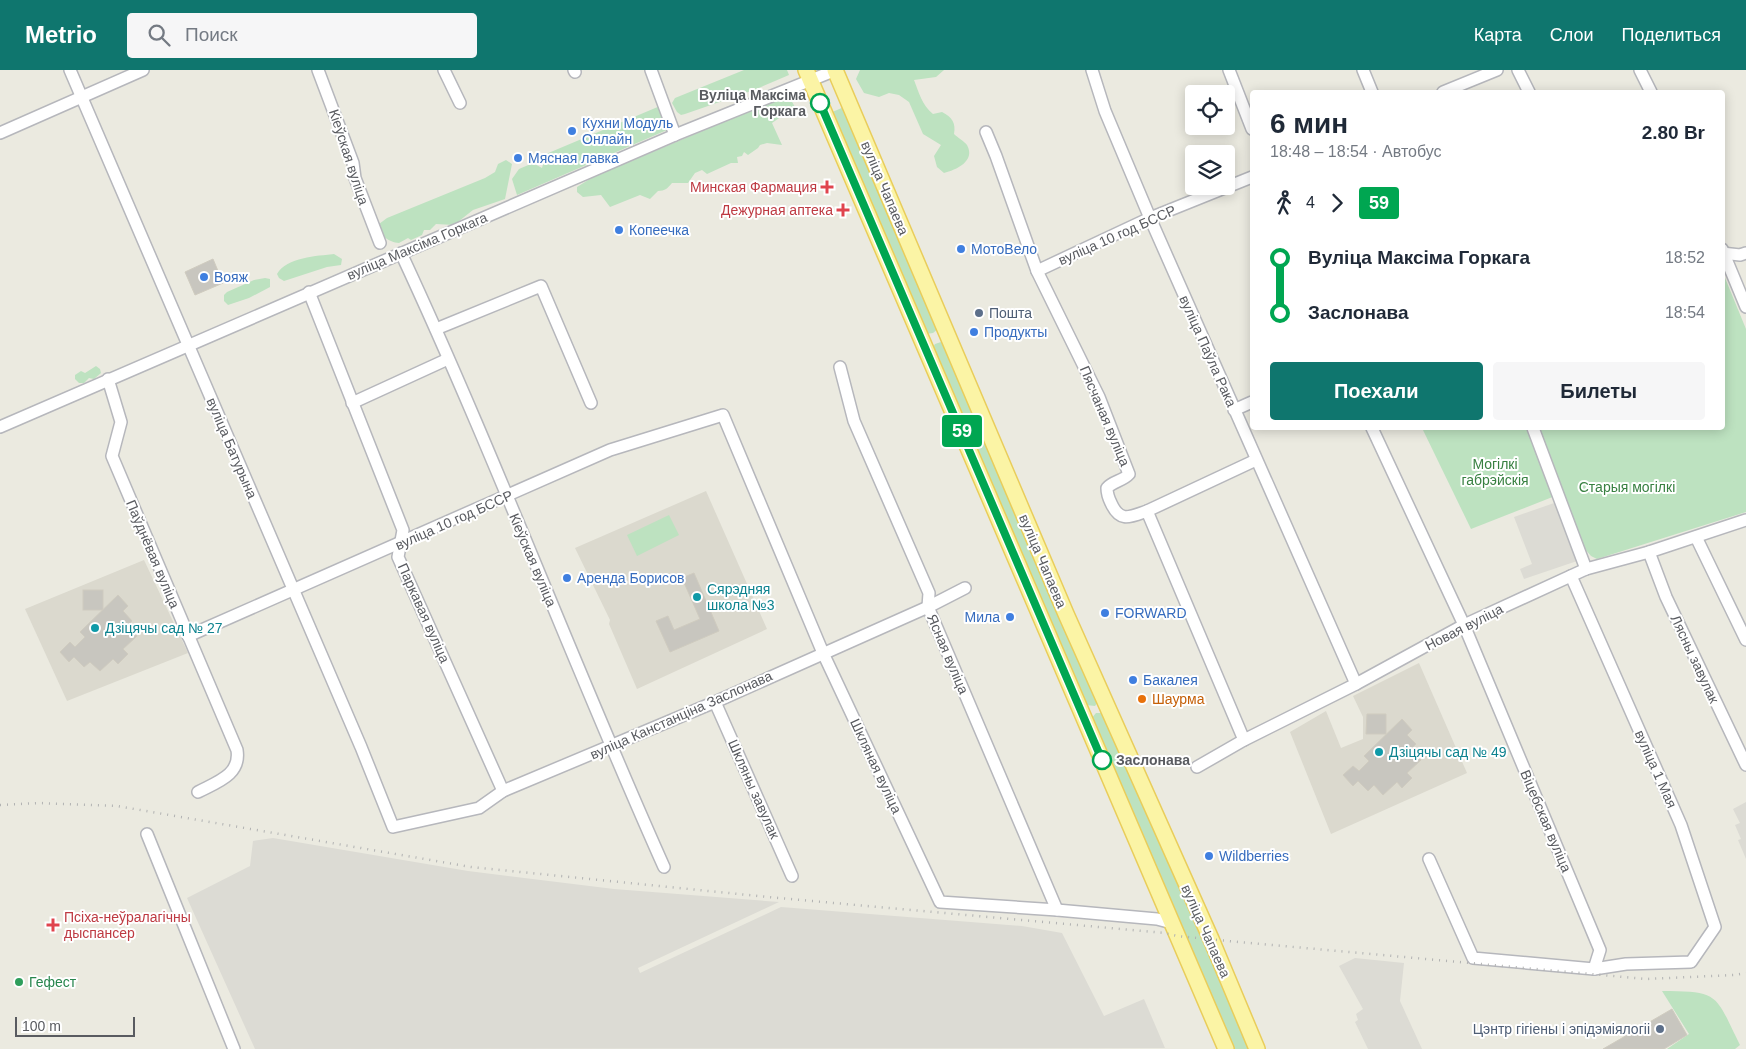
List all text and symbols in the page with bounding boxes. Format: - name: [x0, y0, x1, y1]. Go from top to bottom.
- search box: [127, 13, 477, 58]
- text: Metrio: [25, 21, 97, 48]
- icon: search: [145, 21, 173, 49]
- text: Поиск: [185, 24, 238, 45]
- text: Карта: [1474, 25, 1522, 45]
- text: Слои: [1550, 25, 1594, 45]
- text: Поделиться: [1622, 25, 1721, 45]
- map controls: [1185, 85, 1235, 195]
- button: locate: [1185, 85, 1235, 135]
- place label: Вуліца Максіма Горкага: [699, 87, 806, 119]
- marker: Вуліца Максіма Горкага: [810, 93, 830, 113]
- street label: Кіеўская вуліца: [326, 107, 372, 207]
- text: 6 мин: [1270, 108, 1348, 139]
- place label: Кухни Модуль Онлайн: [582, 115, 673, 147]
- text: 2.80 Br: [1642, 122, 1705, 143]
- marker: Кухни Модуль Онлайн: [566, 125, 578, 137]
- street label: вуліца Чапаева: [858, 139, 912, 237]
- text: 18:48 – 18:54 · Автобус: [1270, 143, 1442, 160]
- button: layers: [1185, 145, 1235, 195]
- place label: Мясная лавка: [528, 150, 619, 166]
- marker: Мясная лавка: [512, 152, 524, 164]
- place label: Минская Фармация: [690, 179, 817, 195]
- marker: Минская Фармация: [821, 181, 833, 193]
- icon: walk: [1270, 189, 1298, 217]
- icon: forward: [1323, 189, 1351, 217]
- text: 59: [1369, 193, 1389, 213]
- text: 4: [1306, 194, 1315, 211]
- place label: Дежурная аптека: [721, 202, 833, 218]
- street label: вуліца 10 год БССР: [1056, 202, 1178, 268]
- marker: Дежурная аптека: [837, 204, 849, 216]
- street label: вуліца Максіма Горкага: [344, 209, 490, 283]
- place label: Копеечка: [629, 222, 689, 238]
- marker: Копеечка: [613, 224, 625, 236]
- place label: МотоВело: [971, 241, 1037, 257]
- marker: МотоВело: [955, 243, 967, 255]
- text: Вуліца Максіма Горкага: [1308, 247, 1530, 268]
- text: 18:52: [1665, 249, 1705, 266]
- place label: Вояж: [214, 269, 249, 285]
- marker: Вояж: [198, 271, 210, 283]
- street label: вуліца Паўла Рака: [1176, 293, 1240, 409]
- text: Заслонава: [1308, 302, 1409, 323]
- text: 18:54: [1665, 304, 1705, 321]
- place label: Пошта: [989, 305, 1032, 321]
- marker: Пошта: [973, 307, 985, 319]
- place label: Продукты: [984, 324, 1047, 340]
- marker: Продукты: [968, 326, 980, 338]
- button: Поехали: [1270, 362, 1483, 420]
- button: Билеты: [1493, 362, 1705, 420]
- street label: Пясчаная вуліца: [1077, 363, 1133, 469]
- street label: вуліца Батурына: [203, 395, 261, 501]
- line badge: 59: [940, 415, 984, 447]
- text: 59: [952, 421, 972, 441]
- park label: Могілкі габрэйскія: [1461, 456, 1529, 488]
- park label: Старыя могілкі: [1579, 479, 1675, 495]
- street label: вуліца 10 год БССР: [393, 487, 515, 553]
- street label: Паўднёвая вуліца: [123, 497, 183, 611]
- street label: Кіеўская вуліца: [506, 511, 560, 609]
- street label: вуліца Чапаева: [1016, 512, 1070, 610]
- street label: Паркавая вуліца: [395, 561, 453, 665]
- place label: Аренда Борисов: [577, 570, 684, 586]
- marker: Аренда Борисов: [561, 572, 573, 584]
- place label: Сярэдняя школа №3: [707, 581, 775, 613]
- marker: Сярэдняя школа №3: [691, 591, 703, 603]
- street label: Новая вуліца: [1422, 600, 1506, 654]
- place label: FORWARD: [1115, 605, 1187, 621]
- marker: FORWARD: [1099, 607, 1111, 619]
- place label: Мила: [965, 609, 1000, 625]
- marker: Мила: [1004, 611, 1016, 623]
- street label: Ясная вуліца: [924, 612, 972, 696]
- street label: Лясны завулак: [1668, 612, 1723, 706]
- place label: Дзіцячы сад № 27: [105, 620, 223, 636]
- marker: Дзіцячы сад № 27: [89, 622, 101, 634]
- street label: вуліца Канстанціна Заслонава: [587, 667, 775, 763]
- place label: Бакалея: [1143, 672, 1198, 688]
- marker: Бакалея: [1127, 674, 1139, 686]
- place label: Шаурма: [1152, 691, 1205, 707]
- marker: Шаурма: [1136, 693, 1148, 705]
- street label: Шкляная вуліца: [847, 716, 905, 816]
- street label: вуліца 1 Мая: [1632, 728, 1680, 810]
- street label: Шкляны завулак: [725, 737, 783, 842]
- place label: Дзіцячы сад № 49: [1389, 744, 1507, 760]
- marker: Дзіцячы сад № 49: [1373, 746, 1385, 758]
- marker: Заслонава: [1092, 750, 1112, 770]
- place label: Заслонава: [1116, 752, 1190, 768]
- street label: Віцебская вуліца: [1517, 768, 1575, 875]
- place label: Wildberries: [1219, 848, 1289, 864]
- marker: Wildberries: [1203, 850, 1215, 862]
- street label: вуліца Чапаева: [1178, 882, 1234, 980]
- place label: Псіха-неўралагічны дыспансер: [64, 909, 191, 941]
- marker: Псіха-неўралагічны дыспансер: [46, 918, 60, 932]
- place label: Гефест: [29, 974, 77, 990]
- marker: Гефест: [13, 976, 25, 988]
- scale bar: [15, 1014, 135, 1037]
- text: 100 m: [22, 1018, 61, 1034]
- place label: Цэнтр гігіены і эпідэміялогіі: [1473, 1021, 1650, 1037]
- marker: Цэнтр гігіены і эпідэміялогіі: [1654, 1023, 1666, 1035]

